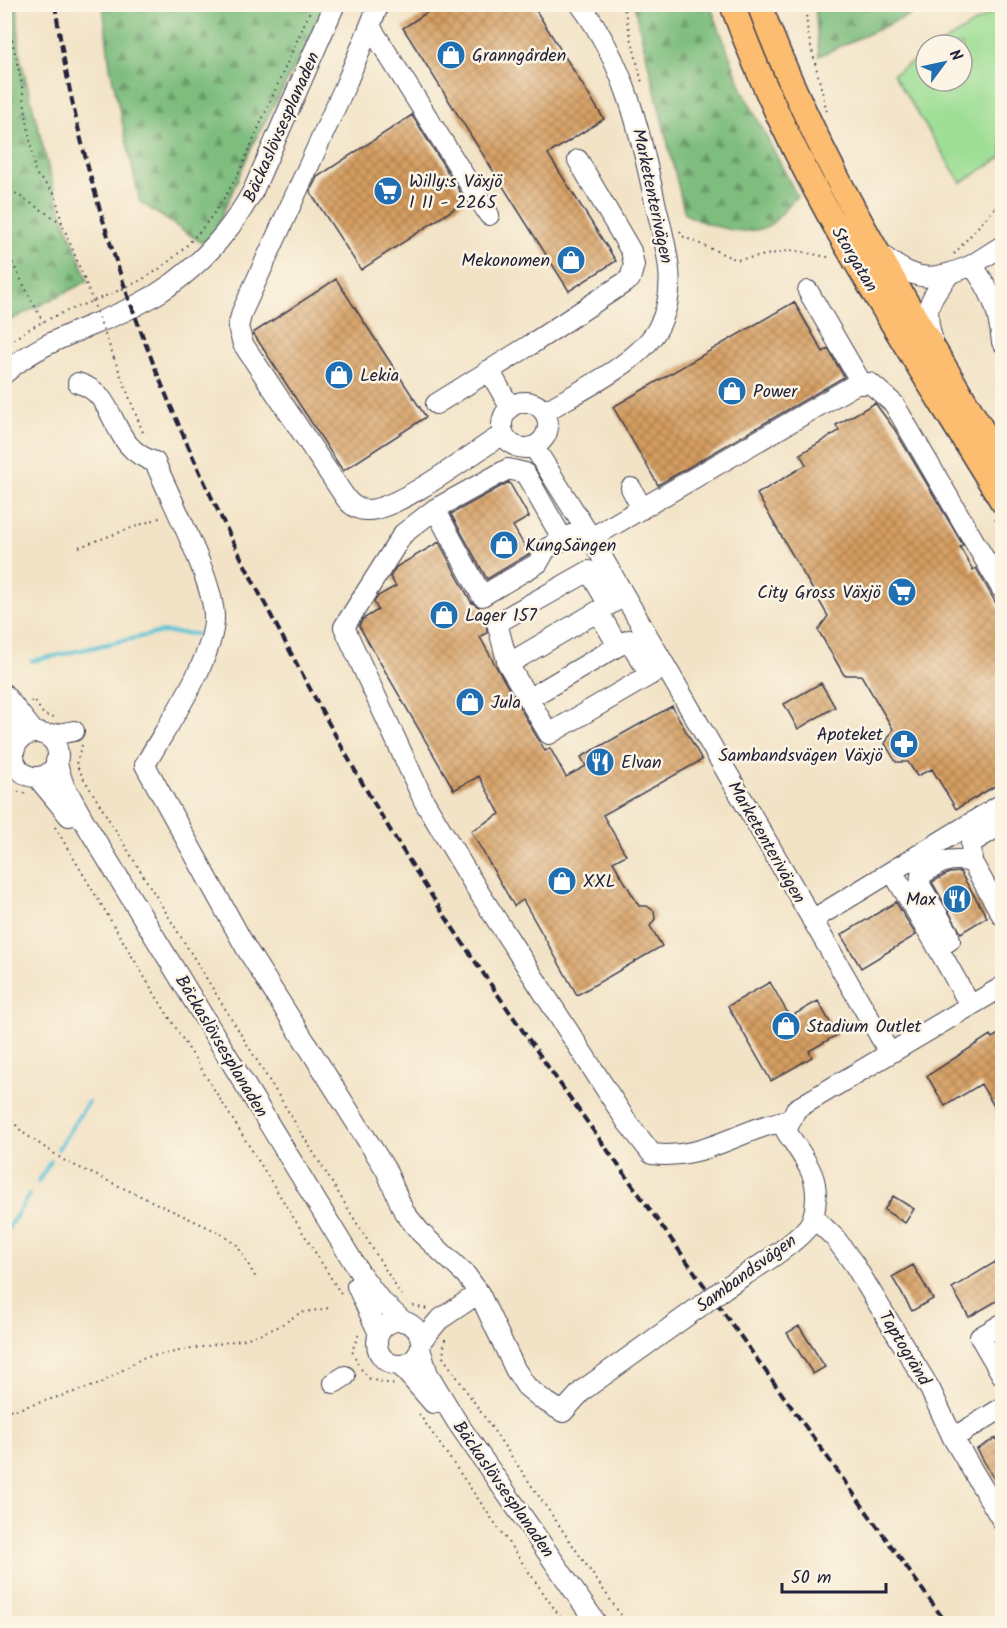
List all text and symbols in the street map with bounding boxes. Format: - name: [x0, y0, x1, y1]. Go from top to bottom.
- north arrow: [914, 33, 974, 93]
- shop icon: Granngården: [435, 39, 467, 71]
- place label: Granngården: [472, 42, 566, 71]
- text: N: [942, 45, 969, 67]
- street label: Bäckaslövsesplanaden: [236, 48, 329, 208]
- street label: Marketenterivägen: [623, 126, 680, 267]
- place label: Willy:s Växjö I 11 - 2265: [409, 168, 502, 218]
- supermarket icon: Willy:s Växjö I 11 - 2265: [372, 175, 404, 207]
- street label: Storgatan: [823, 221, 885, 298]
- shop icon: Mekonomen: [555, 244, 587, 276]
- place label: Mekonomen: [461, 247, 550, 276]
- shop icon: Lekia: [323, 359, 355, 391]
- place label: Lekia: [360, 362, 399, 391]
- shop icon: Power: [716, 375, 748, 407]
- place label: Power: [753, 378, 798, 407]
- shop icon: KungSängen: [488, 529, 520, 561]
- place label: KungSängen: [525, 532, 616, 561]
- supermarket icon: City Gross Växjö: [886, 576, 918, 608]
- place label: City Gross Växjö: [757, 579, 881, 608]
- shop icon: Lager 157: [428, 599, 460, 631]
- place label: Lager 157: [465, 602, 537, 631]
- shop icon: Jula: [454, 686, 486, 718]
- place label: Jula: [491, 689, 521, 718]
- place label: Apoteket Sambandsvägen Växjö: [719, 721, 884, 771]
- pharmacy icon: Apoteket Sambandsvägen Växjö: [888, 728, 920, 760]
- restaurant icon: Elvan: [584, 746, 616, 778]
- place label: Elvan: [621, 749, 662, 778]
- street label: Marketenterivägen: [719, 776, 813, 910]
- shop icon: XXL: [546, 865, 578, 897]
- place label: XXL: [583, 868, 615, 897]
- restaurant icon: Max: [941, 883, 973, 915]
- place label: Max: [906, 886, 936, 915]
- street label: Bäckaslövsesplanaden: [166, 970, 275, 1124]
- shop icon: Stadium Outlet: [770, 1010, 802, 1042]
- place label: Stadium Outlet: [807, 1013, 923, 1042]
- street label: Sambandsvägen: [690, 1228, 803, 1321]
- street label: Taptogränd: [870, 1306, 938, 1393]
- street label: Bäckaslövsesplanaden: [444, 1415, 561, 1565]
- scale bar: [782, 1556, 886, 1594]
- text: 50 m: [791, 1564, 831, 1593]

